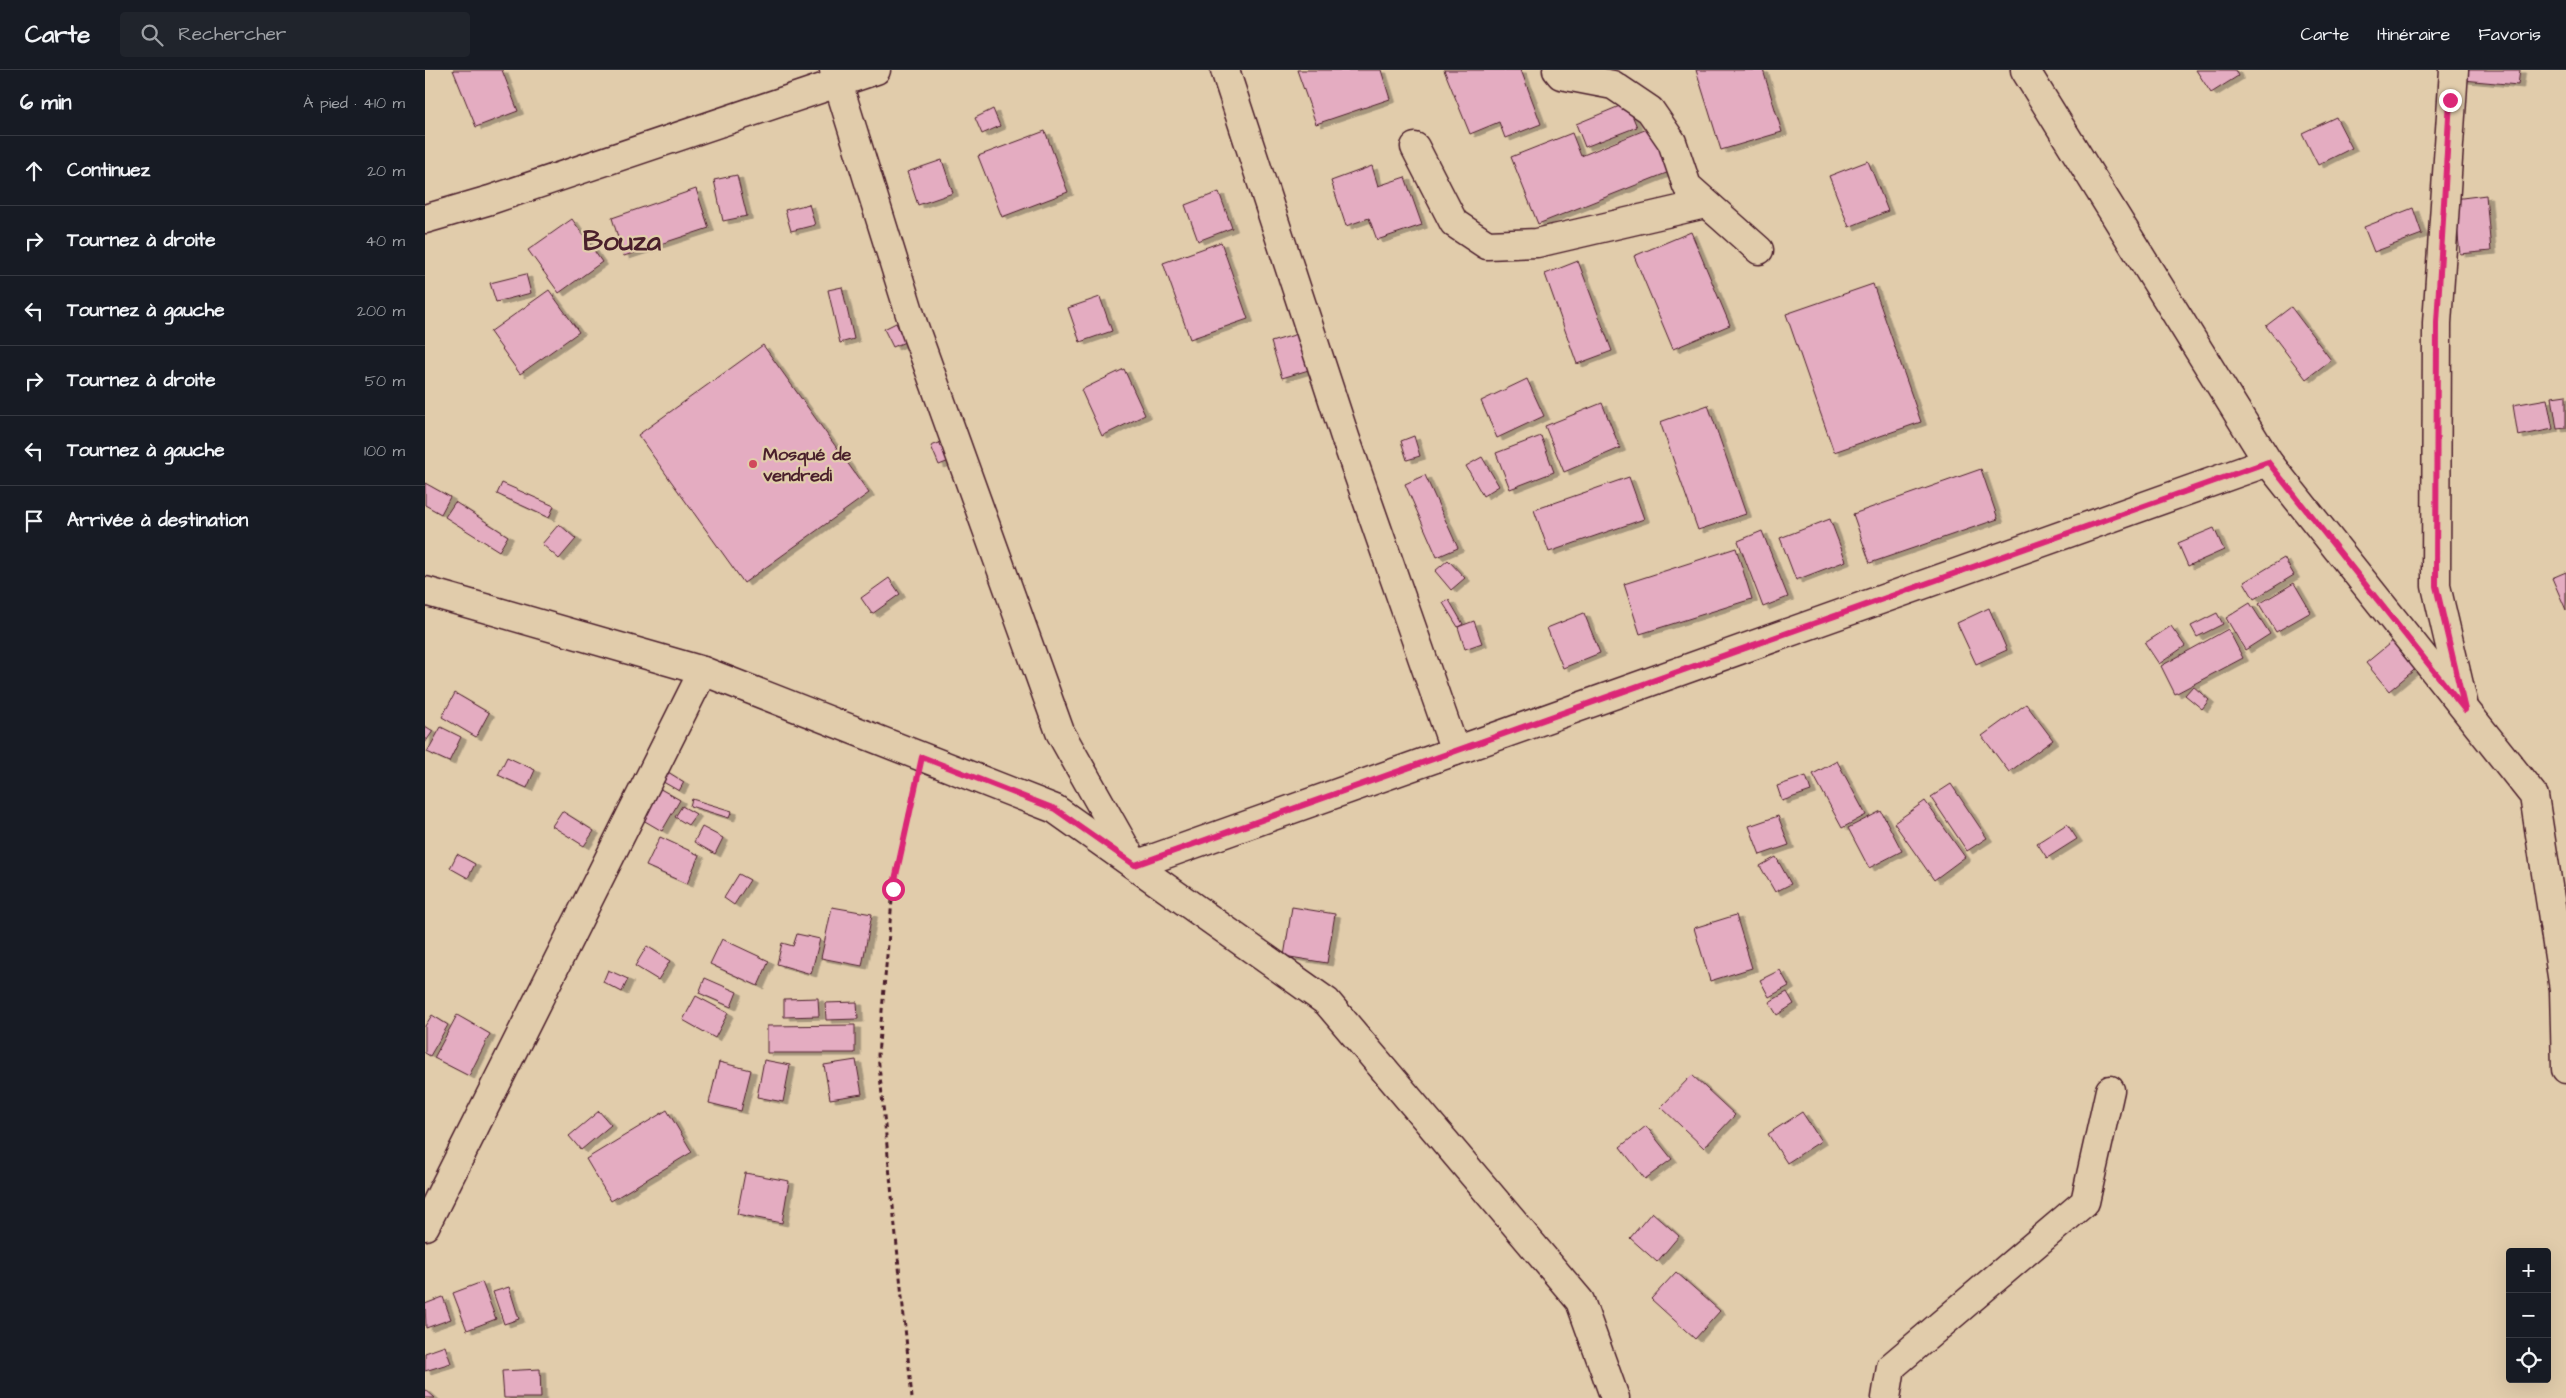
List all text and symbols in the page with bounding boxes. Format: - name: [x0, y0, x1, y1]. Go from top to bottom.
- search box: [120, 12, 470, 57]
- text: Carte: [25, 18, 90, 52]
- icon: search: [138, 21, 166, 49]
- text: Rechercher: [178, 21, 286, 48]
- text: Carte: [2300, 22, 2349, 47]
- text: Itinéraire: [2377, 22, 2450, 47]
- text: Favoris: [2478, 22, 2541, 47]
- text: 6 min: [20, 88, 72, 117]
- route end: [2439, 89, 2462, 112]
- text: À pied · 410 m: [303, 92, 405, 114]
- icon: ahead: [20, 157, 48, 185]
- text: Continuez: [67, 157, 150, 184]
- text: 20 m: [367, 160, 405, 182]
- district label: Bouza: [583, 222, 662, 261]
- icon: right: [20, 227, 48, 255]
- text: Tournez à droite: [67, 227, 215, 254]
- text: 40 m: [365, 230, 405, 252]
- icon: left: [20, 297, 48, 325]
- text: Tournez à gauche: [67, 297, 225, 324]
- text: 200 m: [357, 300, 405, 322]
- icon: right: [20, 367, 48, 395]
- text: Tournez à droite: [67, 367, 215, 394]
- text: 50 m: [365, 370, 405, 392]
- icon: left: [20, 437, 48, 465]
- text: Tournez à gauche: [67, 437, 225, 464]
- text: 100 m: [364, 440, 405, 462]
- place label: Mosqué de vendredi: [763, 442, 852, 488]
- marker: Mosqué de vendredi: [747, 458, 759, 470]
- icon: arrive: [20, 507, 48, 535]
- text: Arrivée à destination: [67, 507, 248, 534]
- route start: [882, 878, 905, 901]
- map controls: [2506, 1248, 2551, 1383]
- button: +: [2506, 1248, 2551, 1293]
- button: −: [2506, 1293, 2551, 1338]
- button: locate: [2506, 1338, 2551, 1383]

